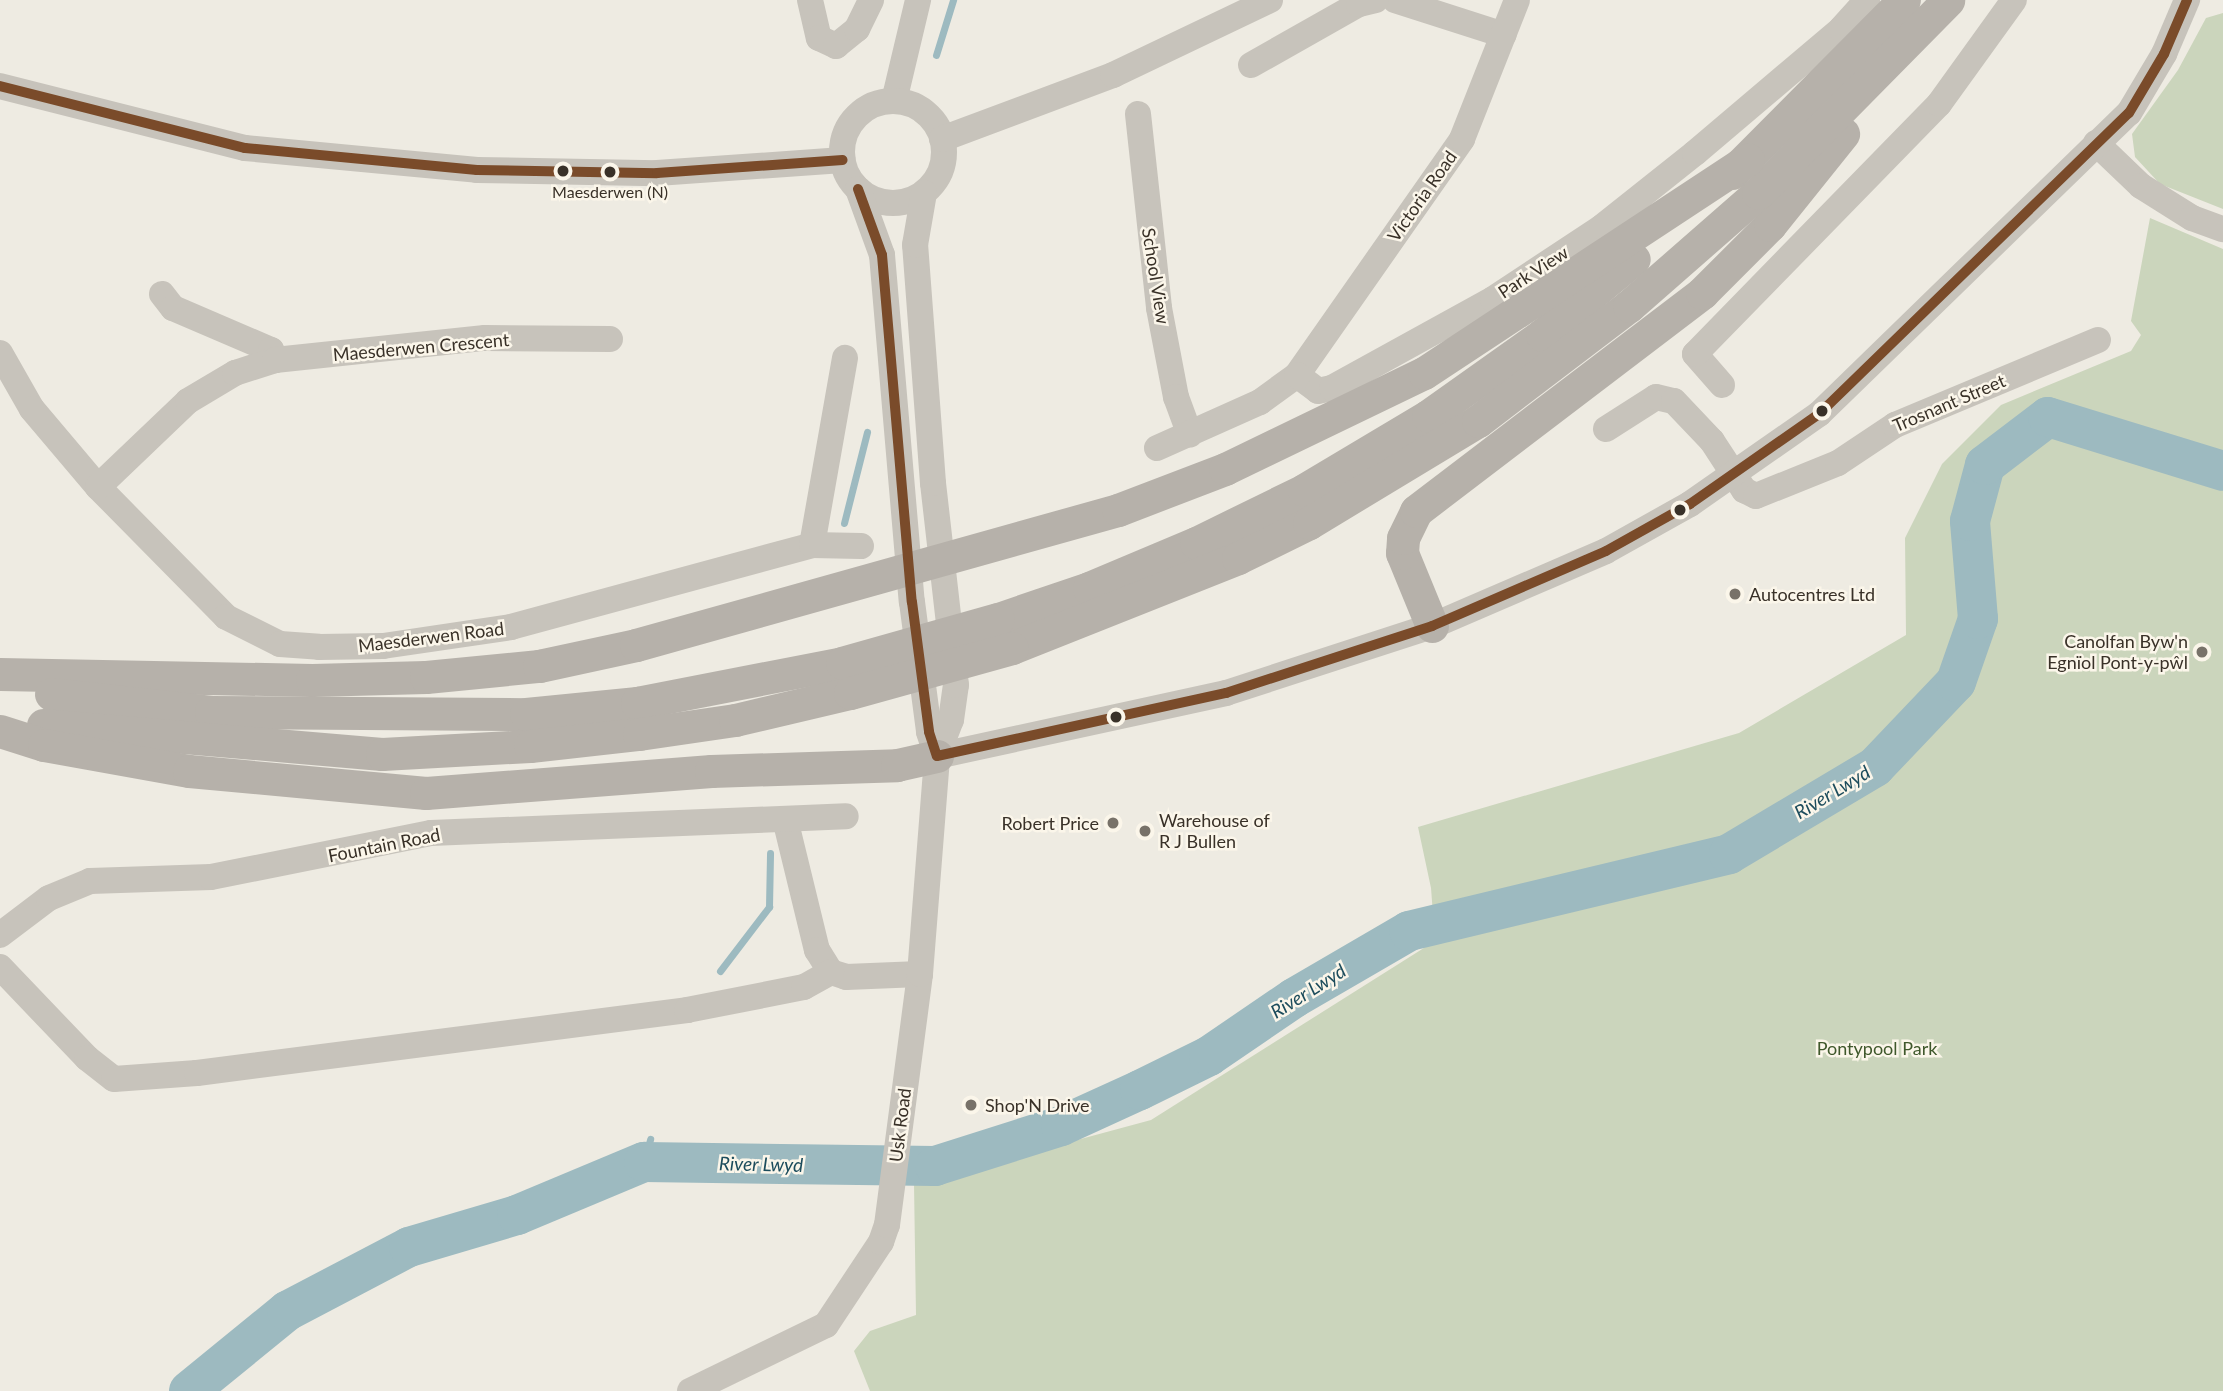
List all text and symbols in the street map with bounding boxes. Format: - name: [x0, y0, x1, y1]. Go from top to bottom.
- street label: Victoria Road: [1383, 146, 1461, 246]
- unlabelled marker: [556, 164, 570, 178]
- marker: Maesderwen (N): [603, 165, 617, 179]
- place label: Maesderwen (N): [552, 182, 668, 202]
- street label: School View: [1138, 226, 1174, 326]
- street label: Park View: [1494, 241, 1572, 303]
- street label: Maesderwen Crescent: [332, 329, 510, 365]
- street label: Trosnant Street: [1889, 370, 2009, 436]
- unlabelled marker: [1815, 404, 1829, 418]
- unlabelled marker: [1673, 503, 1687, 517]
- place label: Autocentres Ltd: [1749, 583, 1875, 605]
- marker: Autocentres Ltd: [1727, 586, 1743, 602]
- street label: Maesderwen Road: [357, 617, 505, 657]
- place label: Canolfan Byw'n Egnïol Pont-y-pŵl: [2047, 631, 2188, 674]
- marker: Canolfan Byw'n Egnïol Pont-y-pŵl: [2194, 644, 2210, 660]
- unlabelled marker: [1109, 710, 1123, 724]
- water label: River Lwyd: [1790, 760, 1874, 824]
- place label: Warehouse of R J Bullen: [1159, 810, 1270, 852]
- place label: Robert Price: [1001, 812, 1099, 834]
- marker: Robert Price: [1105, 815, 1121, 831]
- marker: Warehouse of R J Bullen: [1137, 823, 1153, 839]
- street label: Fountain Road: [326, 824, 442, 866]
- water label: River Lwyd: [1266, 959, 1350, 1023]
- park label: Pontypool Park: [1817, 1037, 1937, 1059]
- street label: Usk Road: [885, 1087, 915, 1163]
- place label: Shop'N Drive: [985, 1094, 1090, 1116]
- marker: Shop'N Drive: [963, 1097, 979, 1113]
- water label: River Lwyd: [718, 1152, 804, 1176]

